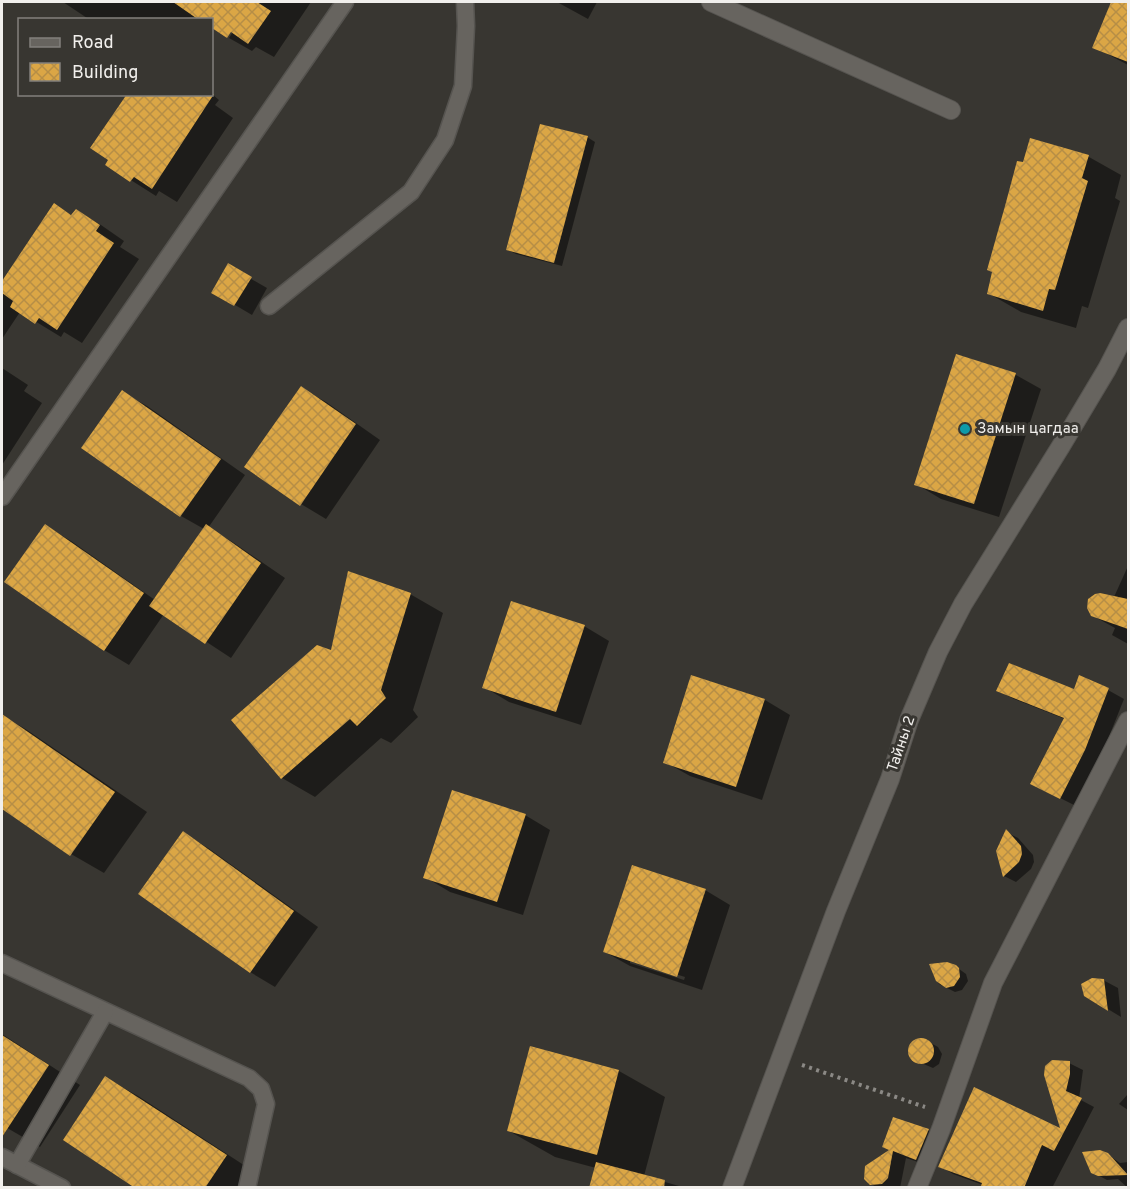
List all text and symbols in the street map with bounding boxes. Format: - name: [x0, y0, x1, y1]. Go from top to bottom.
- legend: [18, 18, 213, 96]
- text: Road: [72, 32, 114, 55]
- text: Building: [72, 62, 138, 85]
- place label: Замын цагдаа: [977, 420, 1079, 439]
- marker: Замын цагдаа: [958, 422, 972, 436]
- street label: Тайны 2: [884, 714, 920, 774]

